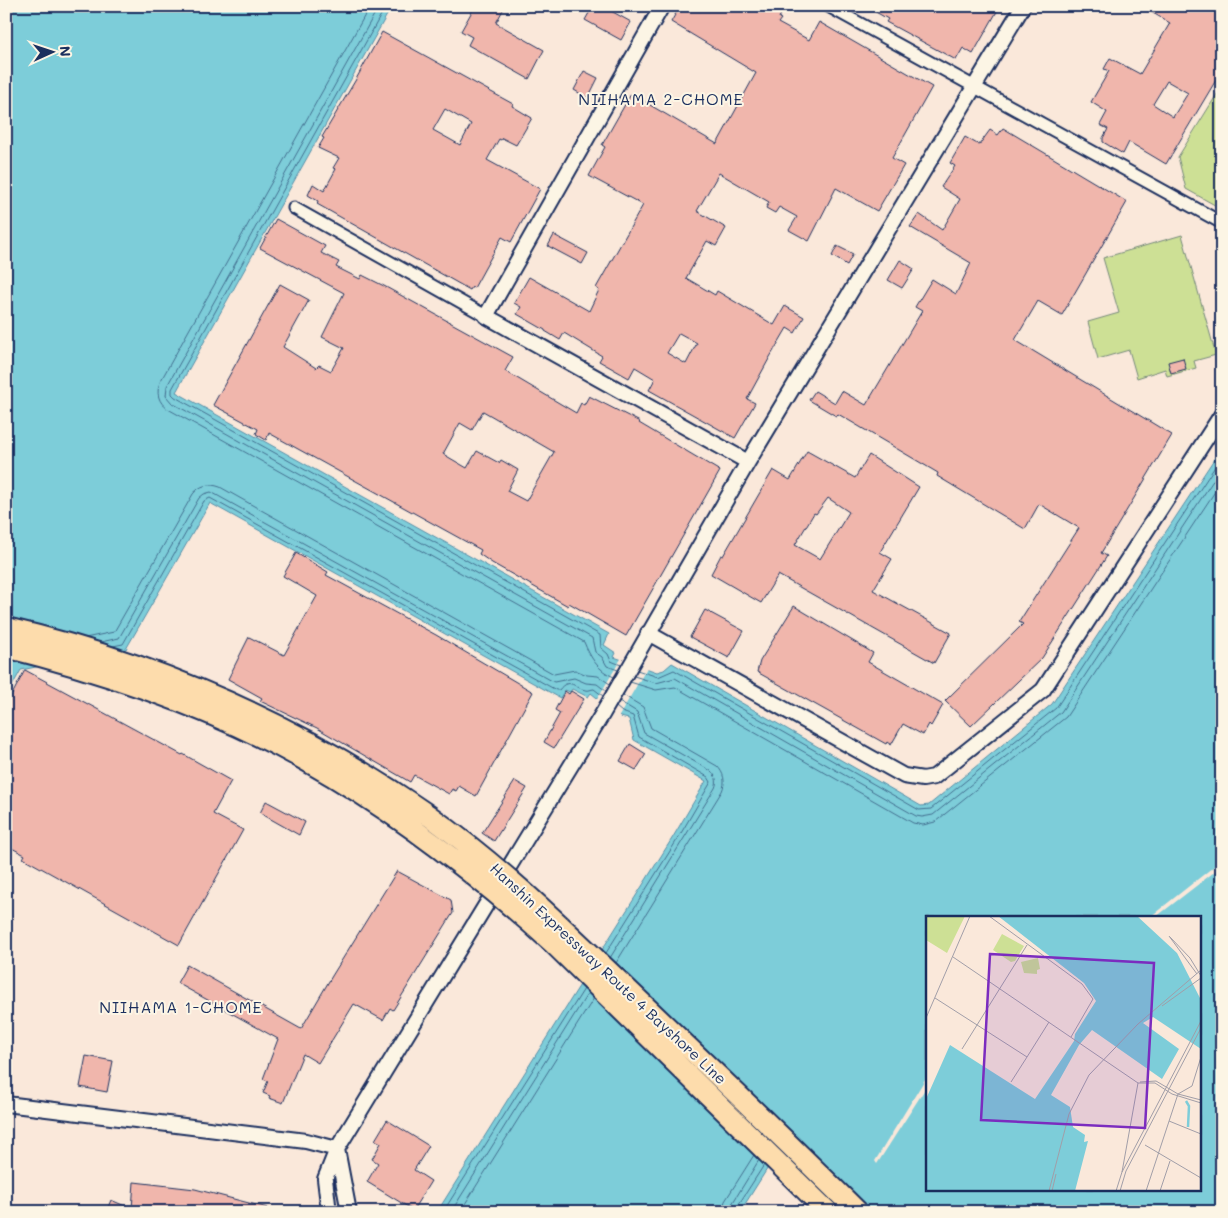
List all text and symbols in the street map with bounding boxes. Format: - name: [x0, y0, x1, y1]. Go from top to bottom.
- north arrow: [28, 28, 78, 78]
- text: N: [56, 45, 75, 57]
- district label: NIIHAMA 2-CHOME: [578, 88, 744, 109]
- street label: Hanshin Expressway Route 4 Bayshore Line: [486, 858, 731, 1088]
- inset map: [926, 916, 1200, 1190]
- district label: NIIHAMA 1-CHOME: [99, 996, 263, 1017]

